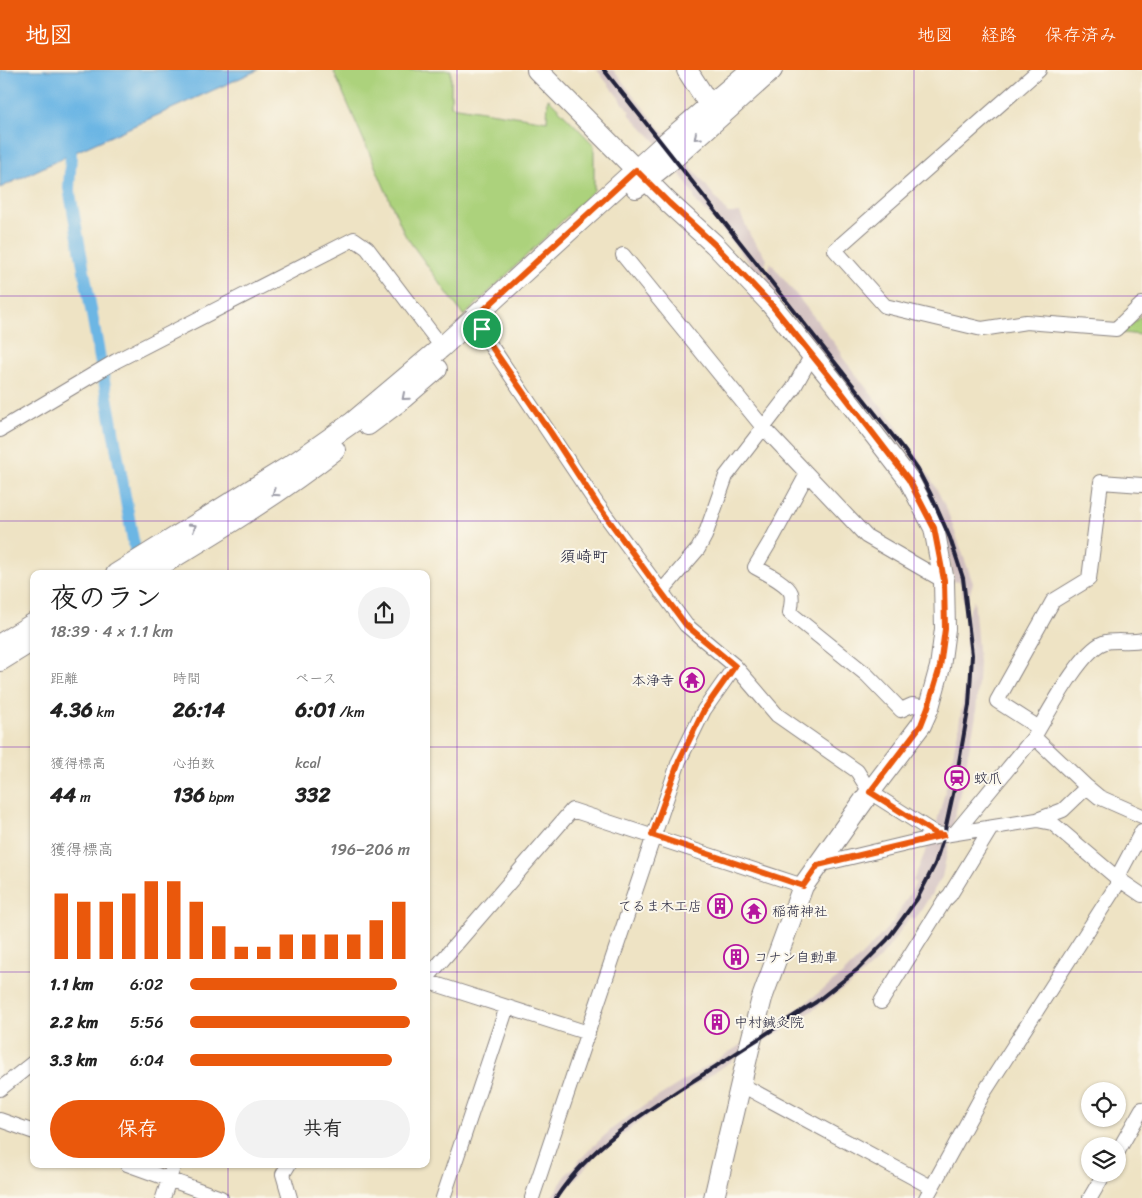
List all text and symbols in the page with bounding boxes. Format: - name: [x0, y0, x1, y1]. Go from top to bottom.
- text: 地図: [25, 14, 73, 56]
- text: 地図: [917, 19, 953, 51]
- text: 経路: [981, 19, 1017, 51]
- text: 保存済み: [1045, 19, 1117, 51]
- one-way arrow: [693, 132, 702, 141]
- pin: [461, 308, 503, 350]
- icon: arrive: [468, 315, 496, 343]
- one-way arrow: [402, 391, 411, 400]
- one-way arrow: [271, 487, 280, 496]
- one-way arrow: [188, 523, 197, 533]
- district label: 須崎町: [560, 542, 608, 571]
- text: 夜のラン: [50, 573, 162, 622]
- button: share: [358, 587, 410, 639]
- text: 18:39 · 4 × 1.1 km: [50, 617, 173, 646]
- text: 距離: [50, 666, 78, 691]
- text: 時間: [173, 666, 201, 691]
- text: ペース: [295, 666, 337, 691]
- temple icon: 本浄寺: [679, 667, 705, 693]
- place label: 本浄寺: [632, 668, 674, 693]
- text: 4.36: [50, 691, 93, 729]
- text: 26:14: [173, 691, 225, 729]
- text: 6:01: [295, 691, 336, 729]
- text: km: [93, 700, 115, 725]
- text: /km: [336, 700, 365, 725]
- text: 獲得標高: [50, 751, 106, 776]
- text: 心拍数: [173, 751, 215, 776]
- text: kcal: [295, 751, 321, 776]
- station icon: 蚊爪: [944, 765, 970, 791]
- place label: 蚊爪: [974, 766, 1002, 791]
- text: 44: [50, 776, 76, 814]
- text: 136: [173, 776, 205, 814]
- text: 332: [295, 776, 331, 814]
- text: m: [76, 785, 91, 810]
- text: bpm: [205, 785, 235, 810]
- text: 獲得標高: [50, 835, 114, 864]
- text: 196–206 m: [330, 835, 410, 864]
- building icon: てるま木工店: [707, 893, 733, 919]
- place label: てるま木工店: [618, 894, 702, 919]
- temple icon: 稲荷神社: [741, 898, 767, 924]
- place label: 稲荷神社: [772, 899, 828, 924]
- building icon: コナン自動車: [723, 944, 749, 970]
- place label: コナン自動車: [754, 945, 838, 970]
- text: 1.1 km: [50, 970, 94, 999]
- text: 6:02: [130, 970, 163, 999]
- text: 2.2 km: [50, 1008, 98, 1037]
- text: 5:56: [130, 1008, 163, 1037]
- building icon: 中村鍼灸院: [704, 1009, 730, 1035]
- place label: 中村鍼灸院: [734, 1010, 804, 1035]
- text: 3.3 km: [50, 1046, 97, 1075]
- text: 6:04: [130, 1046, 164, 1075]
- map controls: [1081, 1082, 1126, 1182]
- button: locate: [1081, 1082, 1126, 1127]
- button: 保存: [50, 1100, 225, 1158]
- button: 共有: [235, 1100, 410, 1158]
- button: layers: [1081, 1137, 1126, 1182]

